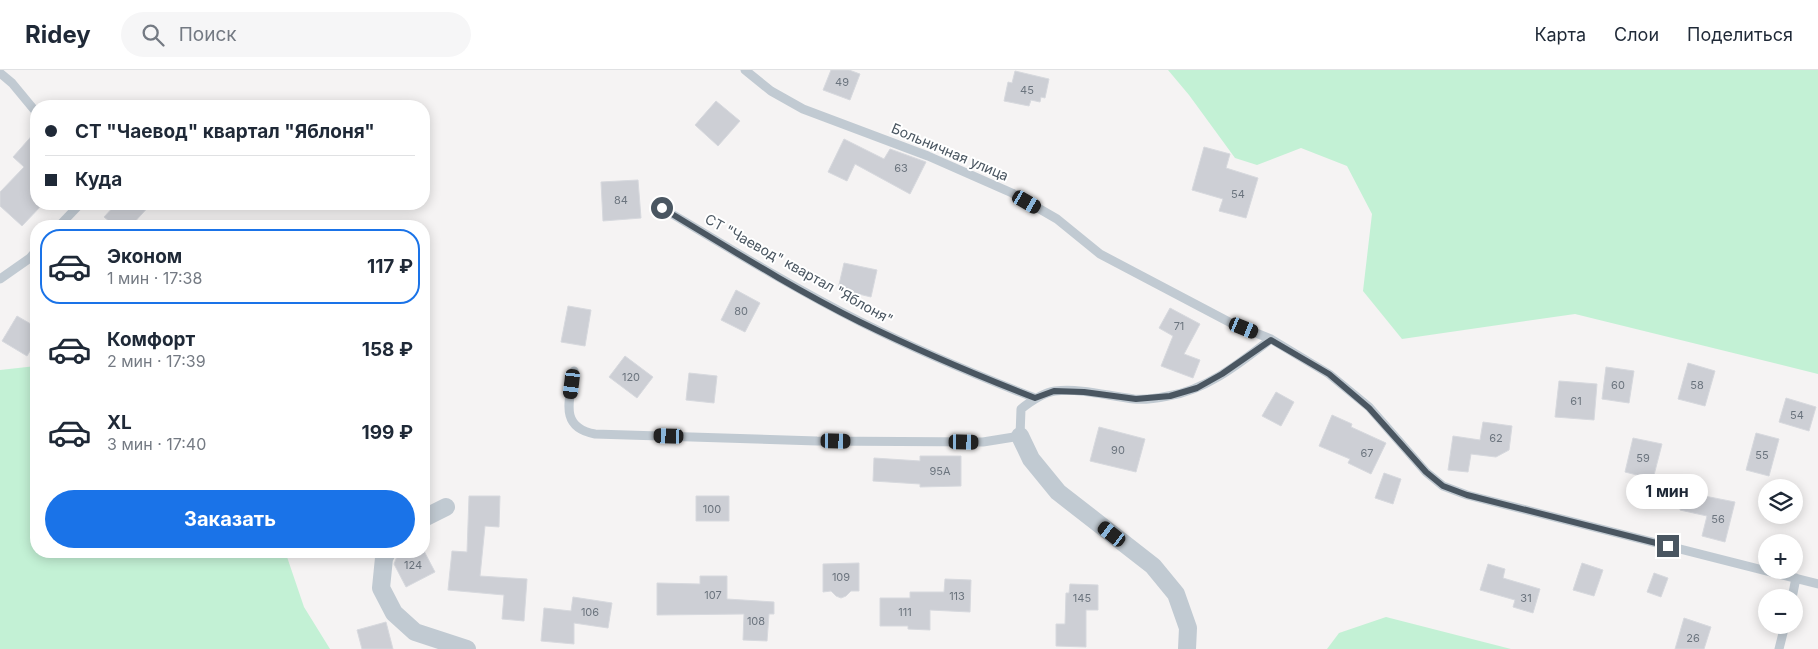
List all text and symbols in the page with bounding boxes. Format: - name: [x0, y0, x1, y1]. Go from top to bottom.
- search box: [121, 12, 471, 57]
- text: Ridey: [25, 20, 91, 49]
- icon: search: [139, 21, 167, 49]
- text: Поиск: [179, 23, 237, 46]
- text: Карта: [1534, 24, 1586, 45]
- text: Слои: [1614, 24, 1659, 45]
- text: Поделиться: [1687, 24, 1793, 45]
- house number: 49: [835, 75, 849, 89]
- house number: 45: [1020, 83, 1034, 97]
- street label: Больничная улица: [889, 119, 1011, 184]
- text: СТ "Чаевод" квартал "Яблоня": [75, 120, 375, 143]
- house number: 63: [894, 161, 908, 175]
- text: Куда: [75, 168, 122, 191]
- house number: 54: [1231, 187, 1245, 201]
- car: [1010, 188, 1043, 216]
- house number: 84: [614, 193, 628, 207]
- route start: [651, 197, 673, 219]
- street label: СТ "Чаевод" квартал "Яблоня": [702, 210, 896, 327]
- icon: car: [47, 244, 92, 289]
- text: Эконом: [107, 245, 182, 268]
- text: 117 ₽: [367, 255, 413, 278]
- text: 1 мин · 17:38: [107, 268, 202, 288]
- house number: 80: [734, 304, 748, 318]
- car: [1227, 315, 1260, 341]
- house number: 71: [1174, 319, 1184, 333]
- icon: car: [47, 327, 92, 372]
- text: Комфорт: [107, 328, 195, 351]
- text: 158 ₽: [362, 338, 413, 361]
- text: 2 мин · 17:39: [107, 351, 206, 371]
- car: [562, 368, 581, 400]
- house number: 120: [622, 370, 640, 384]
- house number: 60: [1611, 378, 1625, 392]
- house number: 58: [1690, 378, 1704, 392]
- house number: 61: [1570, 394, 1582, 408]
- house number: 54: [1790, 408, 1804, 422]
- icon: car: [47, 410, 92, 455]
- text: XL: [107, 411, 132, 434]
- text: 199 ₽: [362, 421, 413, 444]
- car: [653, 428, 684, 444]
- house number: 62: [1489, 431, 1503, 445]
- car: [820, 433, 851, 449]
- text: 3 мин · 17:40: [107, 434, 206, 454]
- car: [948, 434, 979, 450]
- house number: 90: [1111, 443, 1125, 457]
- house number: 67: [1360, 446, 1374, 460]
- house number: 55: [1755, 448, 1769, 462]
- house number: 59: [1636, 451, 1650, 465]
- house number: 95А: [929, 464, 951, 478]
- callout: 1 мин: [1627, 474, 1709, 508]
- map controls: [1758, 479, 1803, 634]
- button: layers: [1758, 479, 1803, 524]
- text: 1 мин: [1645, 481, 1689, 501]
- button: Заказать: [45, 490, 415, 548]
- house number: 100: [703, 502, 721, 516]
- house number: 56: [1711, 512, 1725, 526]
- car: [1095, 519, 1128, 549]
- button: +: [1758, 534, 1803, 579]
- route end: [1657, 535, 1679, 557]
- house number: 124: [404, 558, 422, 572]
- house number: 109: [832, 570, 850, 584]
- house number: 107: [704, 588, 722, 602]
- house number: 113: [949, 589, 965, 603]
- button: −: [1758, 589, 1803, 634]
- house number: 145: [1073, 591, 1091, 605]
- house number: 31: [1520, 591, 1532, 605]
- house number: 106: [581, 605, 599, 619]
- house number: 111: [898, 605, 912, 619]
- house number: 108: [747, 614, 765, 628]
- house number: 26: [1686, 631, 1700, 645]

